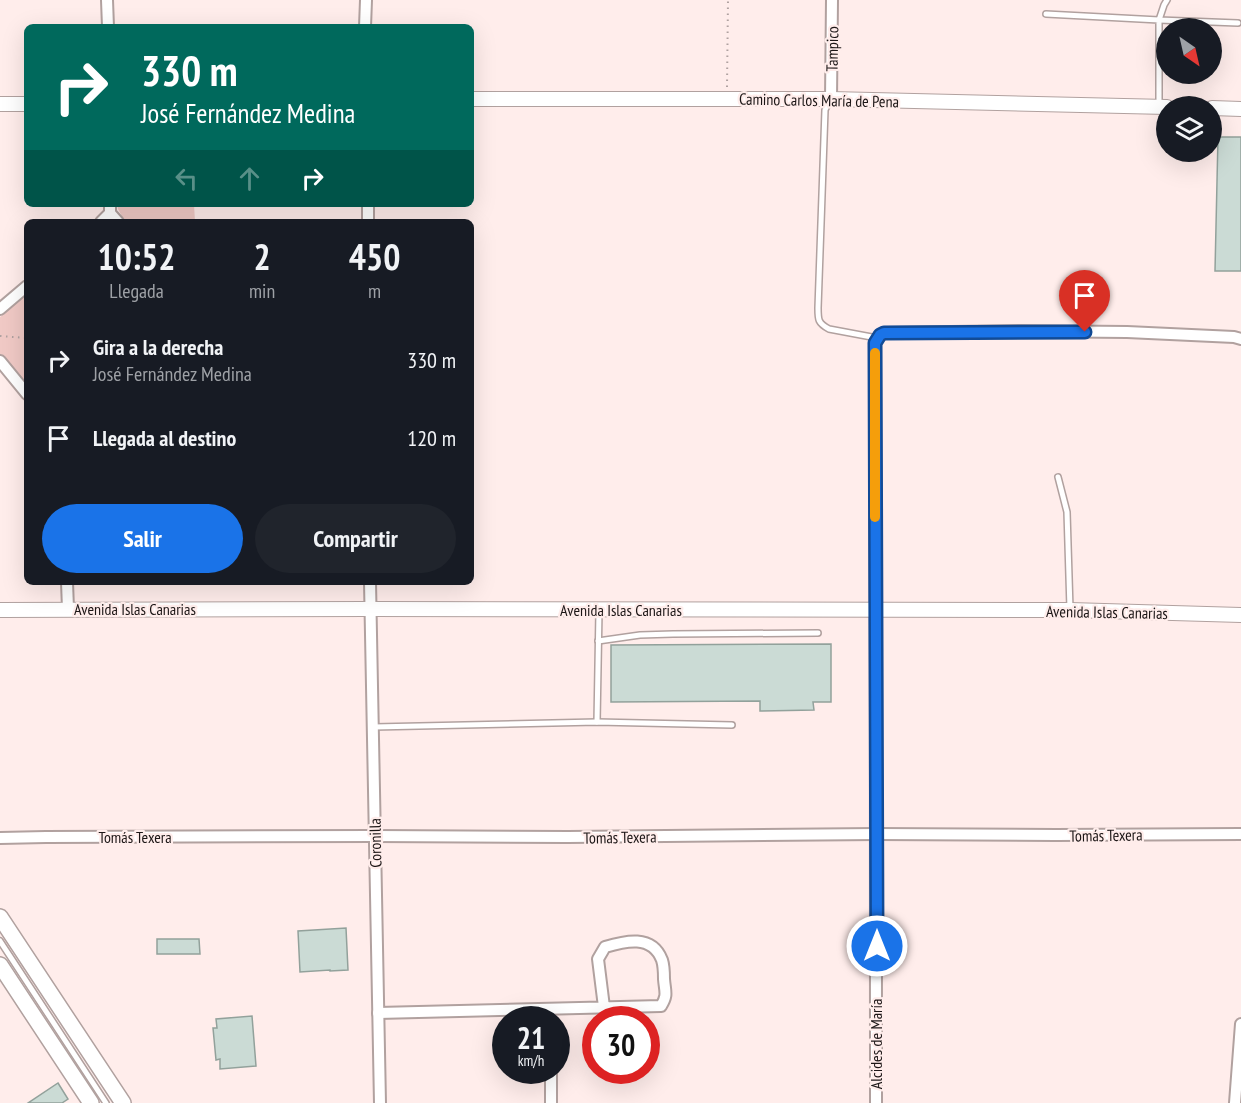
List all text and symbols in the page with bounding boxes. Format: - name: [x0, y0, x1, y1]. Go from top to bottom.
- north arrow: [1156, 18, 1222, 84]
- map controls: [1156, 18, 1222, 162]
- street label: Tampico: [822, 26, 842, 72]
- text: 330 m: [141, 43, 238, 98]
- icon: right: [42, 48, 120, 126]
- street label: Camino Carlos María de Pena: [739, 89, 899, 111]
- text: José Fernández Medina: [141, 96, 355, 130]
- button: layers: [1156, 96, 1222, 162]
- icon: left: [170, 162, 203, 195]
- icon: ahead: [233, 162, 266, 195]
- icon: right: [296, 162, 329, 195]
- text: 10:52: [98, 233, 175, 280]
- text: 2: [253, 233, 271, 280]
- text: 450: [349, 233, 400, 280]
- pin: [1059, 270, 1110, 332]
- text: Llegada: [109, 278, 164, 304]
- text: min: [249, 278, 275, 304]
- text: m: [368, 278, 381, 304]
- icon: arrive: [1068, 279, 1101, 312]
- text: Gira a la derecha: [93, 333, 223, 361]
- icon: right: [42, 344, 75, 377]
- text: 330 m: [407, 346, 456, 374]
- text: José Fernández Medina: [93, 361, 252, 387]
- icon: arrive: [42, 422, 75, 455]
- text: Llegada al destino: [93, 424, 236, 452]
- text: 120 m: [407, 424, 456, 452]
- button: Salir: [42, 504, 243, 573]
- button: Compartir: [255, 504, 456, 573]
- street label: Avenida Islas Canarias: [74, 599, 196, 619]
- street label: Avenida Islas Canarias: [560, 600, 682, 620]
- street label: Avenida Islas Canarias: [1046, 601, 1168, 623]
- street label: Coronilla: [365, 818, 385, 868]
- street label: Tomás Texera: [1069, 824, 1143, 846]
- street label: Tomás Texera: [583, 826, 657, 848]
- street label: Tomás Texera: [98, 827, 172, 847]
- position arrow: [845, 914, 909, 978]
- street label: Alcides de María: [866, 999, 886, 1089]
- speed limit sign: 30: [582, 1006, 660, 1084]
- text: 21: [517, 1018, 545, 1057]
- text: km/h: [518, 1051, 544, 1070]

